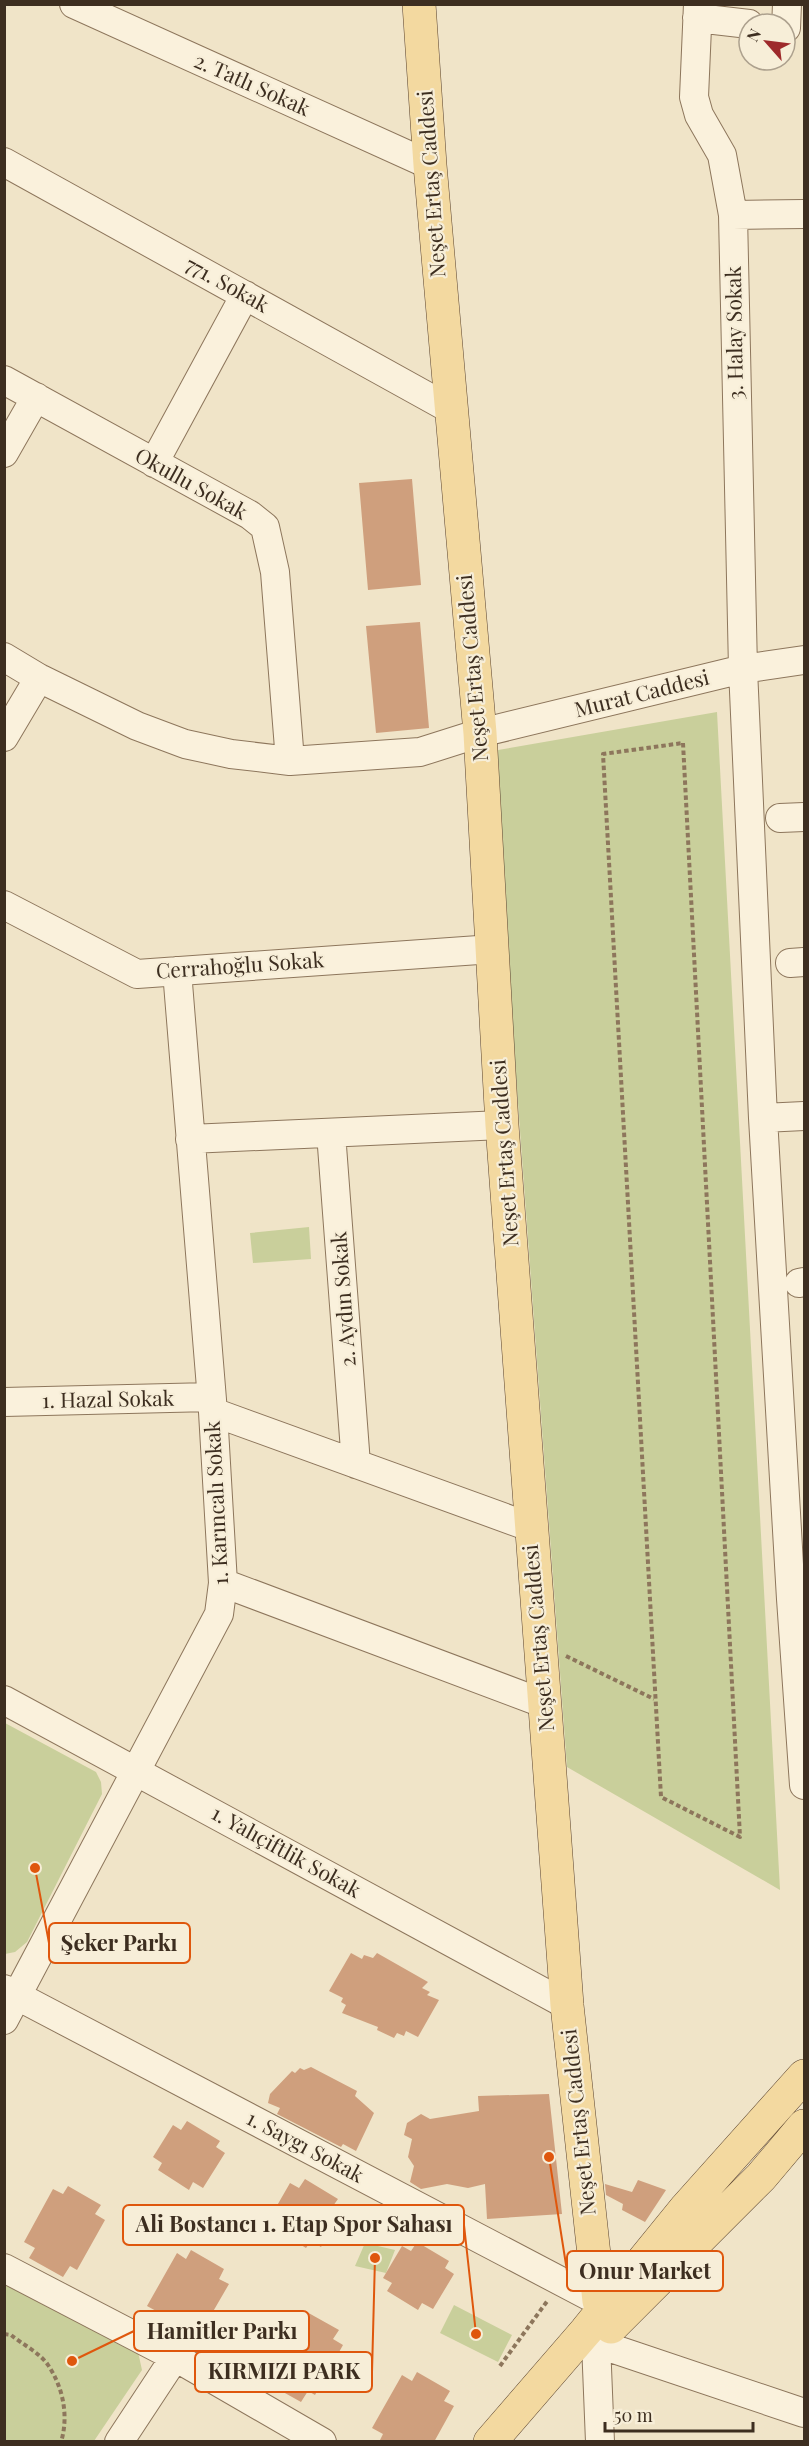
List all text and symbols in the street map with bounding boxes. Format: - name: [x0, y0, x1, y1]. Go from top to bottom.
- north arrow: [737, 12, 797, 72]
- text: N: [741, 24, 766, 45]
- street label: 2. Tatlı Sokak: [190, 45, 316, 121]
- street label: Neşet Ertaş Caddesi: [409, 90, 451, 279]
- street label: 771. Sokak: [181, 249, 275, 318]
- street label: 3. Halay Sokak: [718, 265, 748, 400]
- street label: Okullu Sokak: [131, 440, 254, 525]
- street label: Neşet Ertaş Caddesi: [449, 574, 493, 763]
- street label: Murat Caddesi: [571, 662, 712, 722]
- street label: Cerrahoğlu Sokak: [155, 944, 325, 984]
- street label: Neşet Ertaş Caddesi: [482, 1059, 524, 1248]
- street label: 2. Aydın Sokak: [323, 1230, 361, 1368]
- street label: 1. Hazal Sokak: [42, 1383, 175, 1413]
- street label: 1. Karıncalı Sokak: [197, 1420, 233, 1586]
- street label: Neşet Ertaş Caddesi: [515, 1544, 559, 1733]
- street label: 1. Yalıçiftlik Sokak: [207, 1798, 367, 1903]
- callout: Şeker Parkı: [49, 1923, 190, 1963]
- text: Şeker Parkı: [61, 1927, 178, 1957]
- street label: Neşet Ertaş Caddesi: [553, 2028, 601, 2217]
- street label: 1. Saygı Sokak: [242, 2103, 370, 2188]
- callout: Ali Bostancı 1. Etap Spor Sahası: [123, 2205, 464, 2245]
- text: Ali Bostancı 1. Etap Spor Sahası: [135, 2208, 453, 2238]
- callout: Onur Market: [567, 2251, 723, 2291]
- text: Onur Market: [579, 2255, 711, 2285]
- callout: Hamitler Parkı: [134, 2311, 309, 2351]
- text: Hamitler Parkı: [147, 2315, 297, 2345]
- callout: KIRMIZI PARK: [195, 2352, 372, 2392]
- text: KIRMIZI PARK: [208, 2355, 361, 2385]
- scale bar: [605, 2395, 754, 2433]
- text: 50 m: [614, 2403, 653, 2427]

